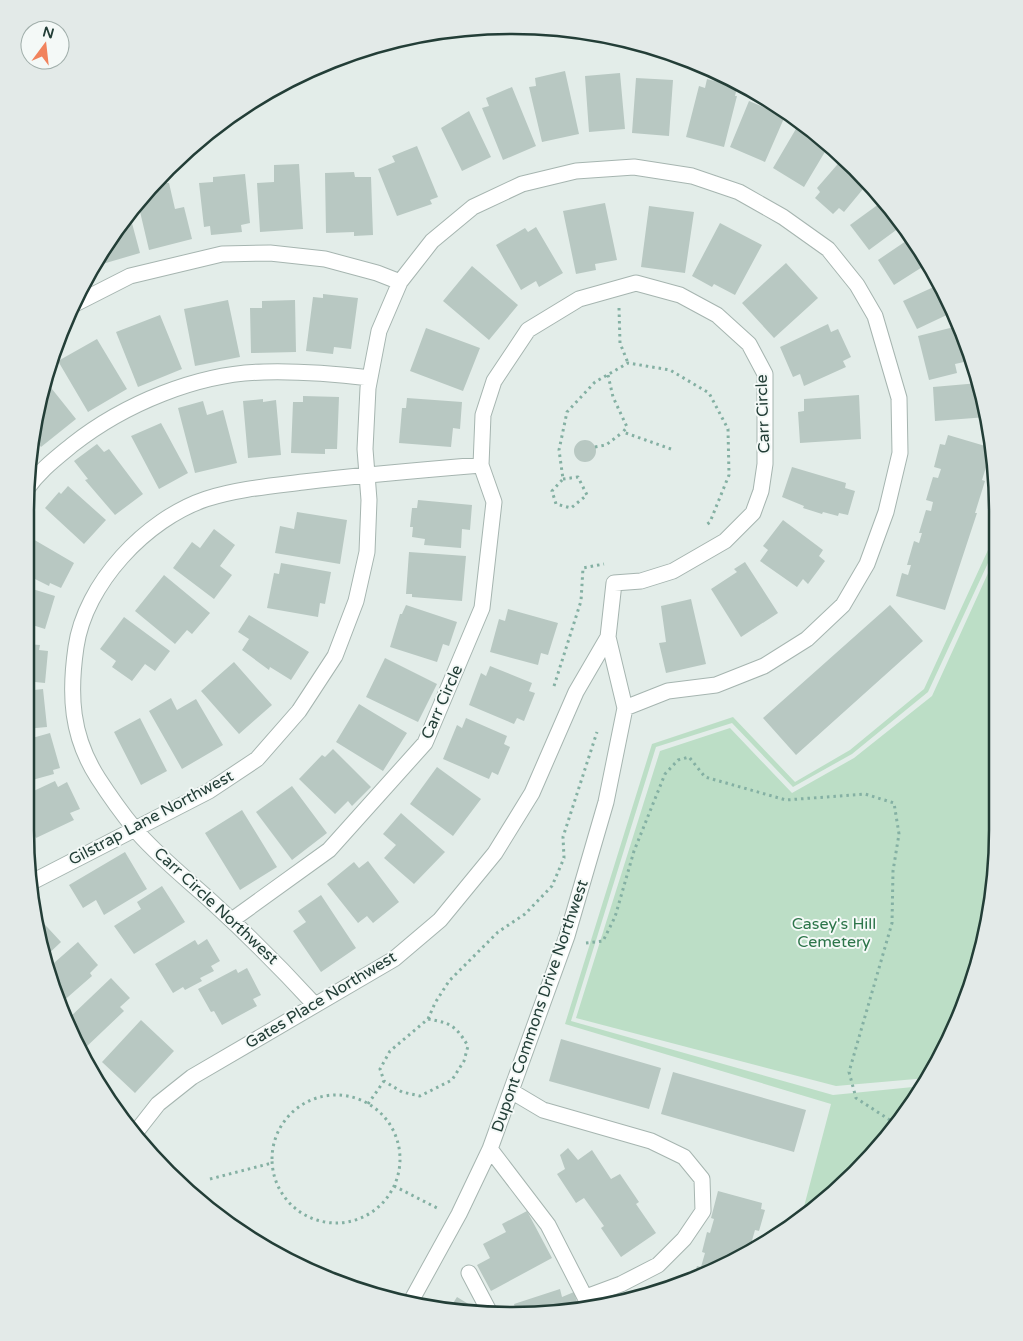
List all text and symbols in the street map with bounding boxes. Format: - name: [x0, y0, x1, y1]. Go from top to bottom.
- north arrow: [20, 20, 70, 70]
- text: N: [41, 23, 56, 43]
- street label: Carr Circle: [752, 374, 774, 454]
- street label: Carr Circle: [417, 662, 467, 742]
- street label: Gilstrap Lane Northwest: [65, 766, 237, 870]
- street label: Carr Circle Northwest: [150, 843, 282, 969]
- street label: Dupont Commons Drive Northwest: [487, 877, 593, 1135]
- park label: Casey's Hill Cemetery: [792, 914, 876, 952]
- street label: Gates Place Northwest: [242, 947, 400, 1053]

